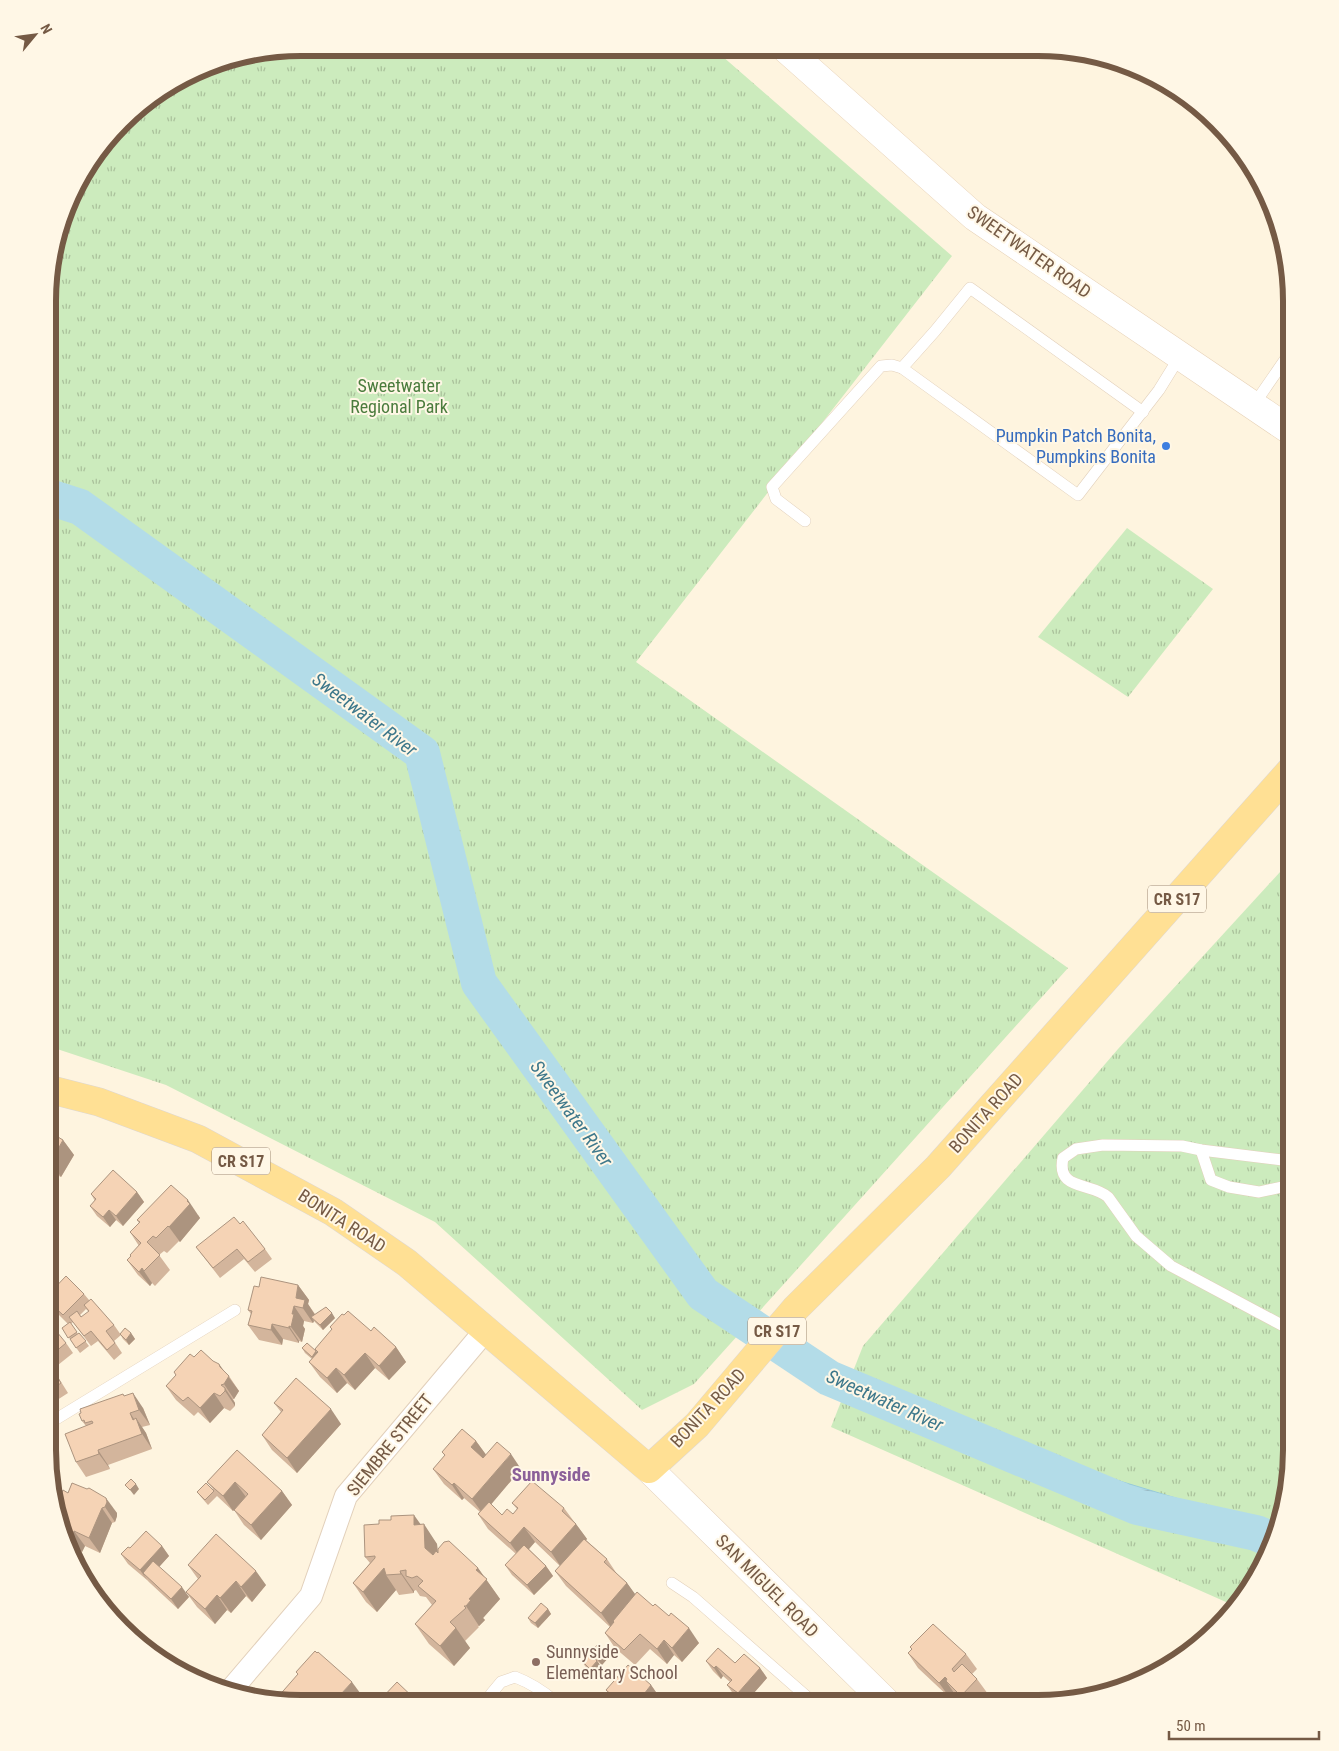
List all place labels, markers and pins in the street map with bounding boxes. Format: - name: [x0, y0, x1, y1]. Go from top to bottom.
- place label: Pumpkin Patch Bonita, Pumpkins Bonita: [996, 425, 1156, 467]
- marker: Pumpkin Patch Bonita, Pumpkins Bonita: [1160, 440, 1172, 452]
- place label: Sunnyside Elementary School: [546, 1641, 678, 1683]
- marker: Sunnyside Elementary School: [530, 1656, 542, 1668]

